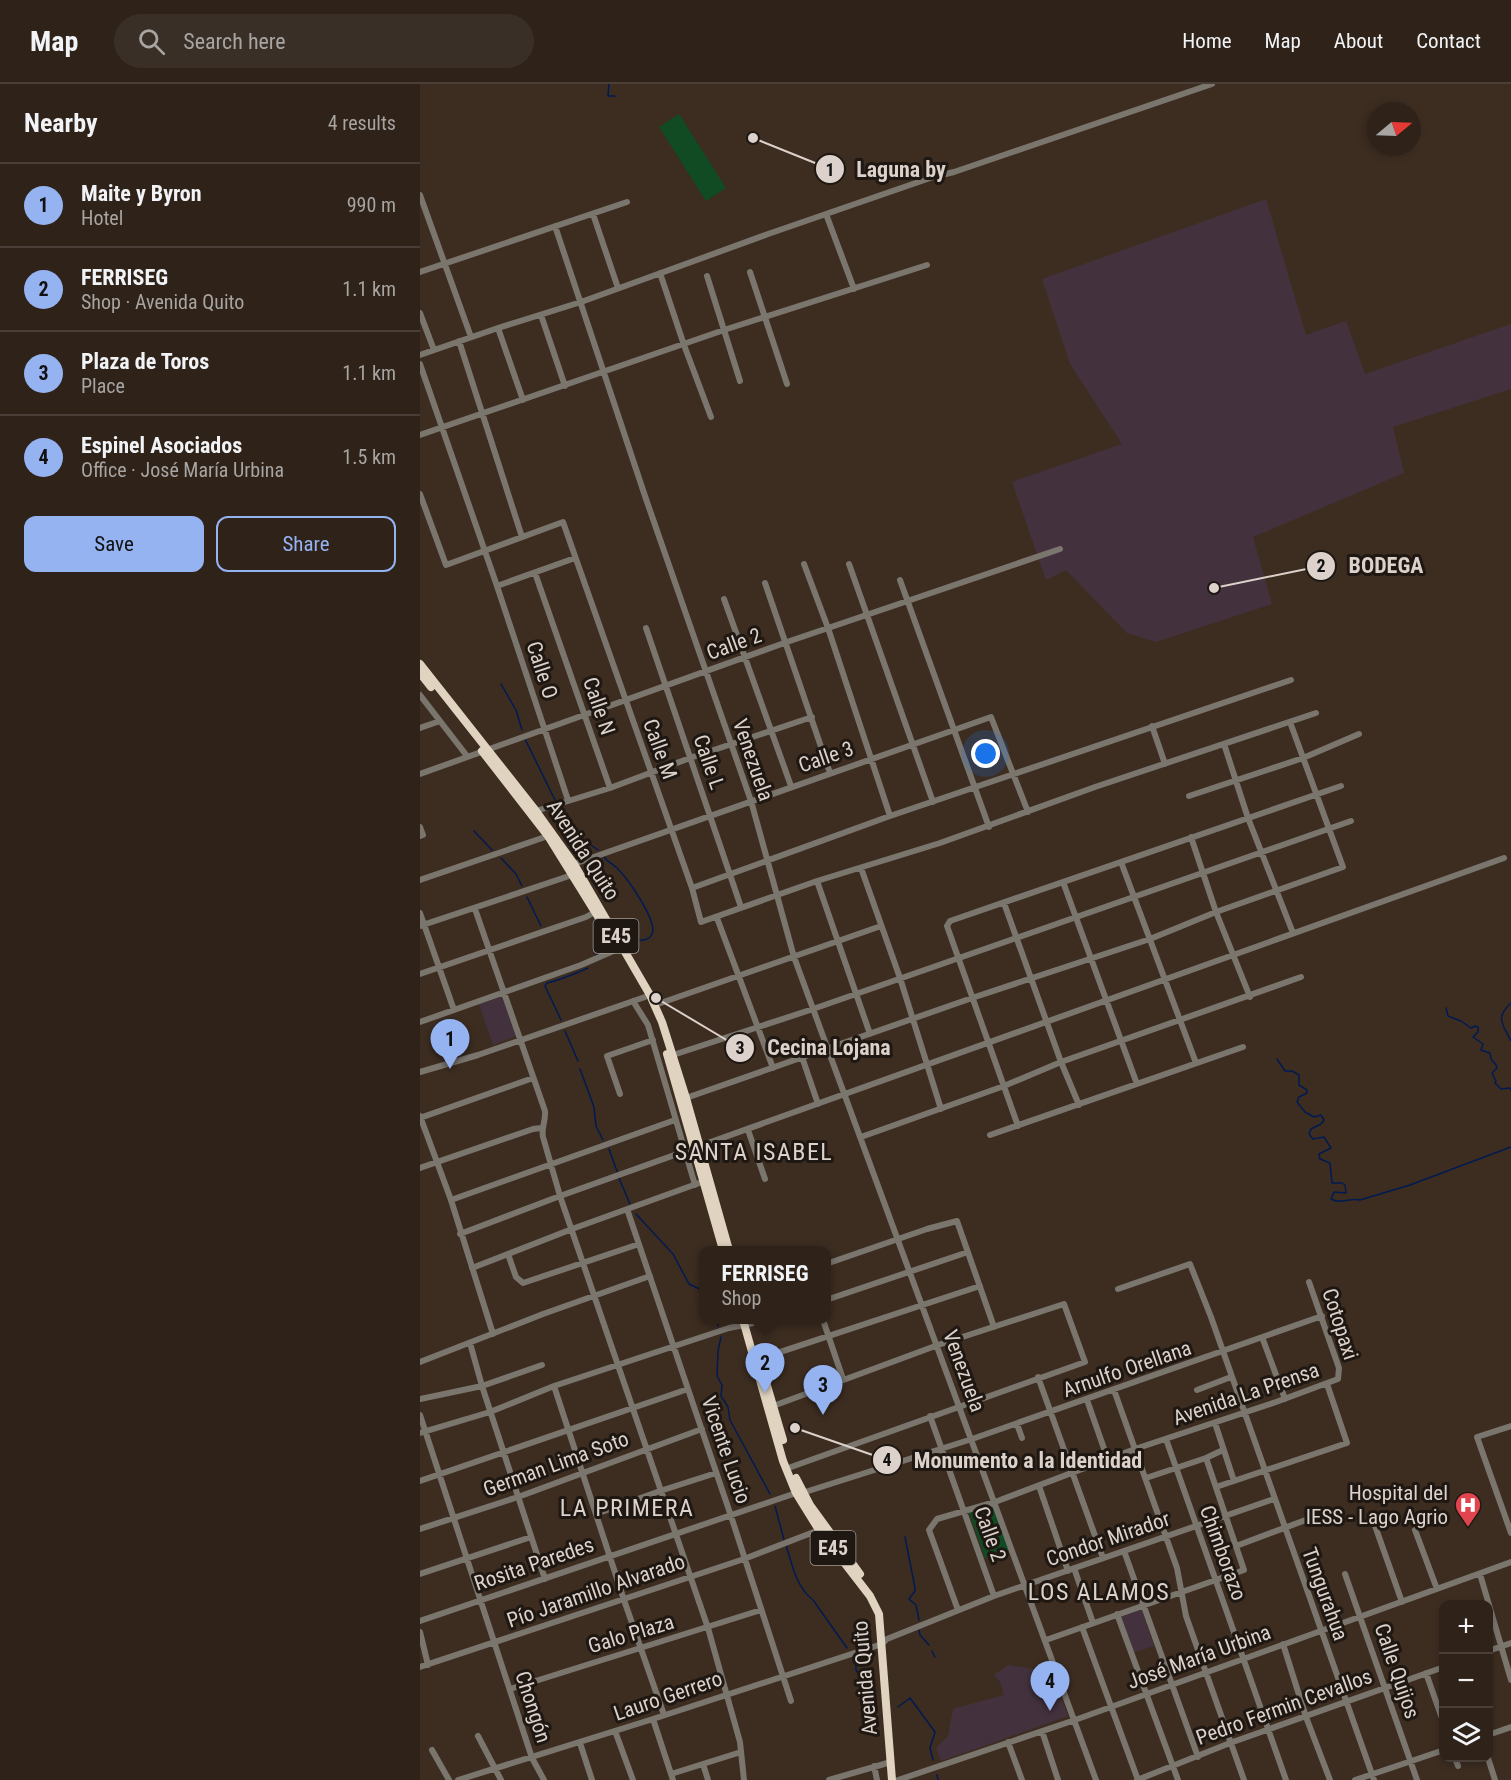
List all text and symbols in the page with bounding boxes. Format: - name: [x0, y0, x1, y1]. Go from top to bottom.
- search box: [114, 14, 534, 68]
- text: Map: [30, 25, 78, 58]
- icon: search: [135, 25, 168, 58]
- text: Search here: [183, 29, 286, 54]
- text: Home: [1182, 29, 1232, 53]
- text: Map: [1265, 29, 1301, 53]
- text: About: [1334, 29, 1383, 53]
- text: Contact: [1416, 29, 1481, 53]
- north arrow: [1367, 102, 1421, 156]
- text: Nearby: [24, 108, 98, 138]
- text: 4 results: [328, 111, 396, 135]
- callout: Laguna by: [815, 149, 958, 189]
- text: Laguna by: [856, 157, 946, 182]
- text: 1: [825, 159, 835, 180]
- text: Maite y Byron: [81, 181, 202, 206]
- text: 1: [38, 193, 49, 217]
- text: 990 m: [347, 193, 396, 217]
- text: Hotel: [81, 206, 123, 230]
- text: FERRISEG: [81, 265, 168, 290]
- text: 2: [38, 277, 49, 301]
- text: 1.1 km: [342, 277, 396, 301]
- text: Shop · Avenida Quito: [81, 290, 244, 314]
- text: Plaza de Toros: [81, 349, 209, 374]
- text: 3: [38, 361, 49, 385]
- text: 1.1 km: [342, 361, 396, 385]
- text: Place: [81, 374, 125, 398]
- text: Espinel Asociados: [81, 433, 242, 458]
- text: 4: [38, 445, 49, 469]
- text: 1.5 km: [342, 445, 396, 469]
- text: Office · José María Urbina: [81, 458, 284, 482]
- button: Save: [24, 516, 204, 572]
- button: Share: [216, 516, 396, 572]
- callout: BODEGA: [1306, 546, 1435, 586]
- text: BODEGA: [1349, 553, 1423, 578]
- text: 2: [1316, 555, 1326, 576]
- street label: Calle 2: [703, 623, 765, 665]
- street label: Calle O: [521, 638, 563, 702]
- street label: Calle N: [578, 674, 620, 738]
- street label: Calle M: [638, 716, 682, 782]
- street label: Venezuela: [728, 716, 778, 804]
- street label: Calle L: [688, 731, 730, 793]
- street label: Calle 3: [795, 736, 857, 778]
- your location: [971, 739, 1000, 768]
- street label: Avenida Quito: [542, 795, 624, 905]
- road number: E45: [594, 919, 638, 953]
- pin: 1: [430, 1020, 470, 1069]
- callout: Cecina Lojana: [725, 1028, 902, 1068]
- text: Cecina Lojana: [767, 1035, 891, 1060]
- text: 3: [735, 1037, 745, 1058]
- district label: SANTA ISABEL: [675, 1138, 833, 1166]
- popup: [699, 1246, 831, 1324]
- text: FERRISEG: [721, 1261, 809, 1286]
- street label: Cotopaxi: [1317, 1285, 1363, 1363]
- text: Shop: [721, 1286, 761, 1310]
- street label: Venezuela: [938, 1327, 990, 1415]
- street label: Arnulfo Orellana: [1060, 1336, 1194, 1402]
- pin: 2: [746, 1344, 784, 1393]
- street label: Avenida La Prensa: [1170, 1358, 1322, 1430]
- pin: 3: [804, 1366, 842, 1415]
- street label: Vicente Lucio: [696, 1393, 756, 1507]
- street label: German Lima Soto: [480, 1427, 632, 1501]
- callout: Monumento a la Identidad: [872, 1440, 1154, 1480]
- text: Monumento a la Identidad: [914, 1448, 1142, 1473]
- text: 4: [882, 1449, 892, 1470]
- place label: Hospital del IESS - Lago Agrio: [1306, 1481, 1448, 1529]
- hospital icon: Hospital del IESS - Lago Agrio: [1453, 1490, 1483, 1528]
- district label: LA PRIMERA: [560, 1494, 694, 1522]
- street label: Chimborazo: [1195, 1502, 1251, 1604]
- street label: Calle 2: [969, 1503, 1011, 1565]
- street label: Condor Mirador: [1043, 1507, 1173, 1571]
- road number: E45: [810, 1531, 856, 1565]
- street label: Rosita Paredes: [471, 1532, 597, 1596]
- street label: Tungurahua: [1297, 1544, 1353, 1644]
- street label: Pío Jaramillo Alvarado: [504, 1549, 688, 1633]
- district label: LOS ALAMOS: [1028, 1578, 1170, 1606]
- map controls: [1439, 1600, 1493, 1762]
- button: +: [1439, 1600, 1493, 1654]
- street label: Galo Plaza: [585, 1610, 677, 1658]
- street label: Avenida Quito: [848, 1620, 882, 1736]
- street label: José María Urbina: [1124, 1620, 1274, 1694]
- street label: Calle Quijos: [1370, 1620, 1424, 1722]
- button: −: [1439, 1654, 1493, 1708]
- pin: 4: [1030, 1662, 1070, 1711]
- street label: Pedro Fermin Cevallos: [1193, 1664, 1375, 1750]
- street label: Lauro Gerrero: [611, 1666, 725, 1726]
- street label: Chongón: [510, 1668, 556, 1746]
- button: layers: [1439, 1708, 1493, 1762]

